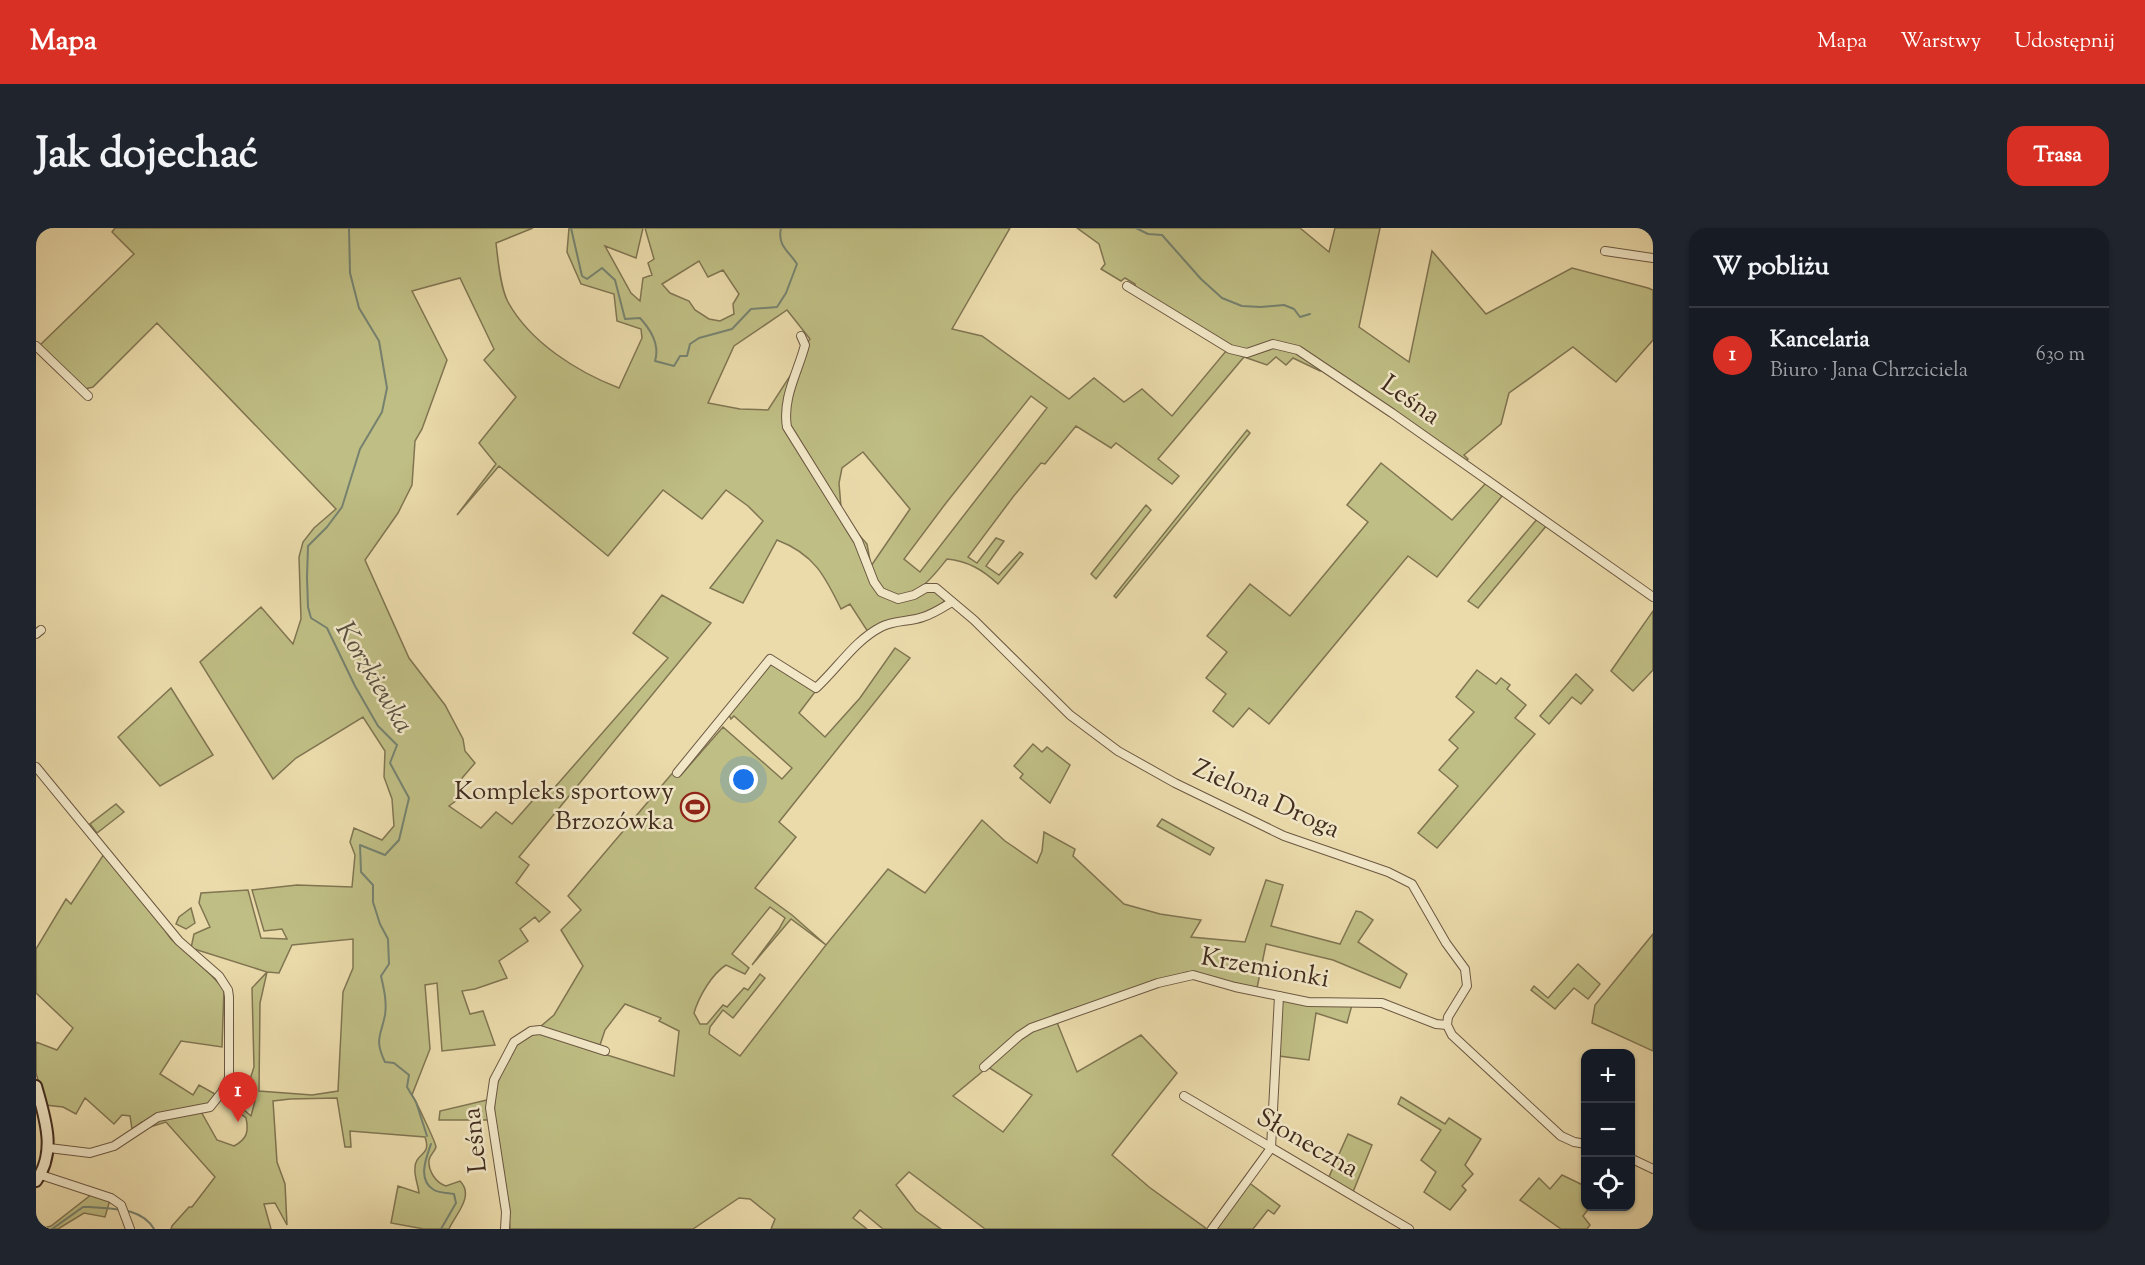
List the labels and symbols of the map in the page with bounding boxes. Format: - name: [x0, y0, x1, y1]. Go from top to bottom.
- street label: Leśna: [1373, 367, 1447, 435]
- water label: Korzkiewka: [324, 615, 422, 741]
- street label: Zielona Droga: [1187, 751, 1345, 849]
- your location: [729, 765, 758, 794]
- place label: Kompleks sportowy Brzozówka: [454, 774, 674, 841]
- sports icon: Kompleks sportowy Brzozówka: [679, 791, 711, 823]
- street label: Krzemionki: [1198, 940, 1332, 998]
- pin: 1: [218, 1072, 258, 1122]
- street label: Słoneczna: [1249, 1100, 1365, 1188]
- street label: Leśna: [454, 1106, 498, 1174]

